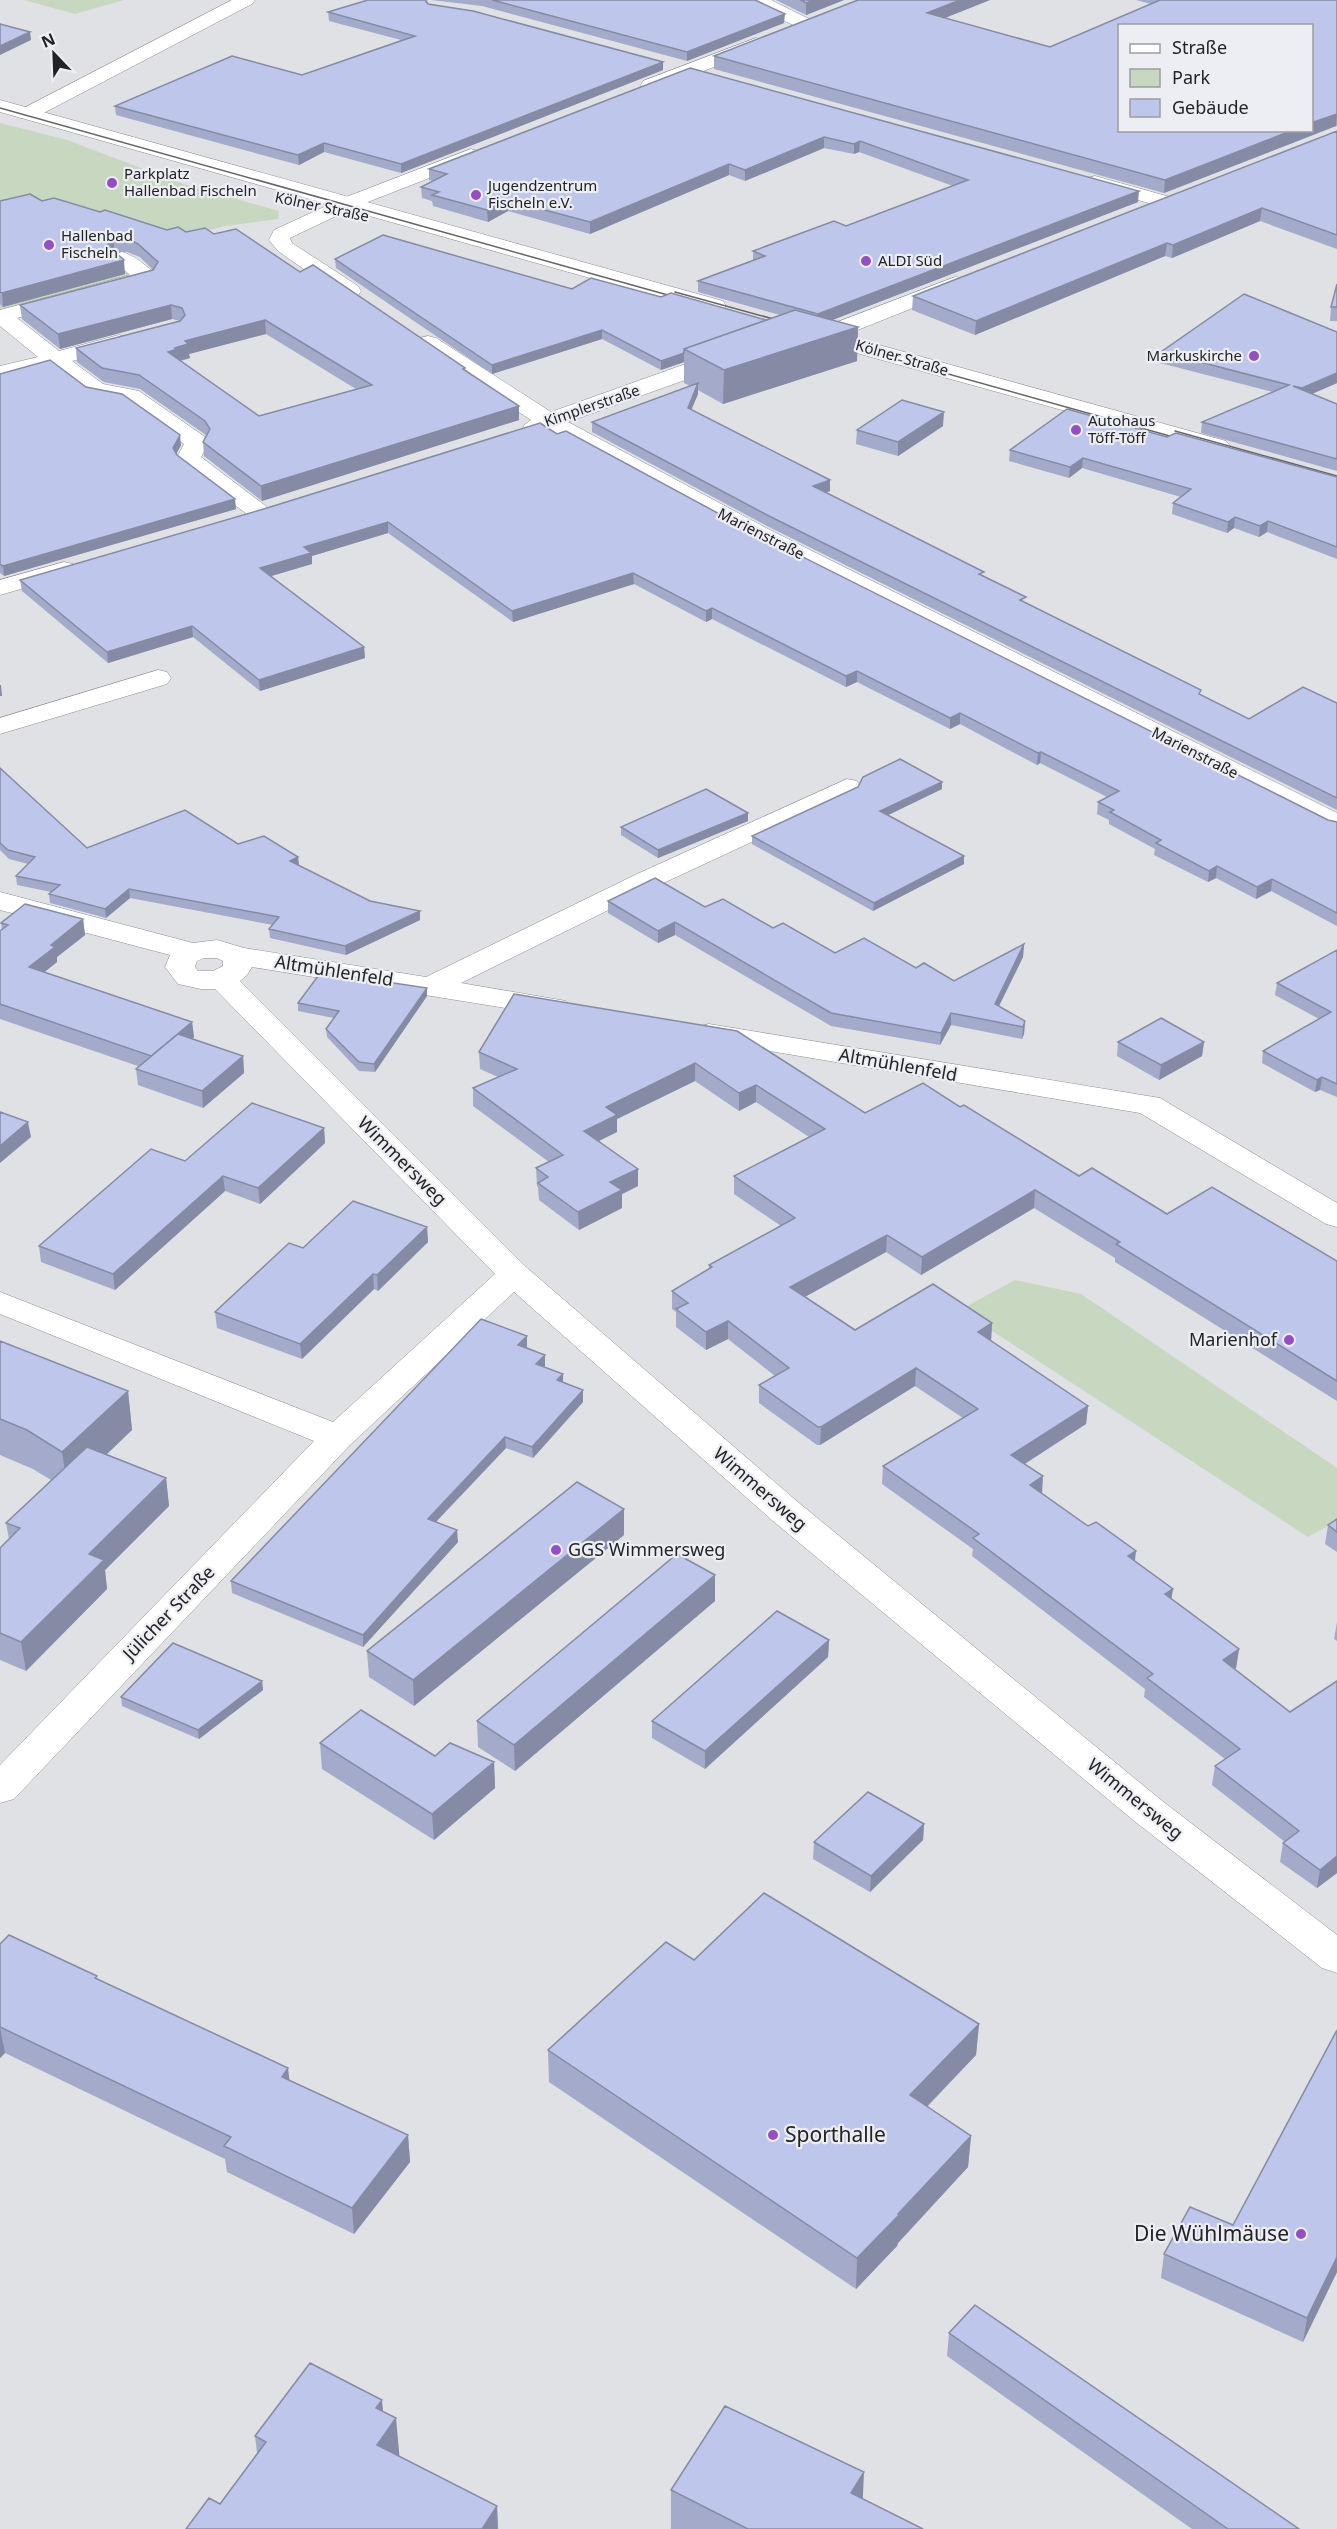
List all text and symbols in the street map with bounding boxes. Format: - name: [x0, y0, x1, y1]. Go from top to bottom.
- north arrow: [24, 24, 84, 84]
- legend: [1118, 24, 1313, 132]
- text: N: [38, 28, 58, 53]
- text: Straße: [1172, 35, 1227, 59]
- text: Park: [1172, 65, 1210, 89]
- text: Gebäude: [1172, 95, 1249, 119]
- place label: Parkplatz Hallenbad Fischeln: [124, 163, 257, 200]
- place label: Jugendzentrum Fischeln e.V.: [486, 175, 597, 212]
- marker: Parkplatz Hallenbad Fischeln: [105, 176, 119, 190]
- street label: Kölner Straße: [273, 186, 371, 226]
- marker: Jugendzentrum Fischeln e.V.: [469, 188, 483, 202]
- place label: Hallenbad Fischeln: [61, 225, 133, 262]
- marker: Hallenbad Fischeln: [42, 238, 56, 252]
- place label: ALDI Süd: [878, 250, 942, 270]
- marker: ALDI Süd: [859, 254, 873, 268]
- street label: Kölner Straße: [853, 334, 951, 380]
- place label: Markuskirche: [1147, 345, 1242, 365]
- marker: Markuskirche: [1247, 349, 1261, 363]
- street label: Kimplerstraße: [541, 379, 642, 431]
- place label: Autohaus Töff-Töff: [1088, 410, 1156, 447]
- marker: Autohaus Töff-Töff: [1069, 423, 1083, 437]
- street label: Marienstraße: [715, 503, 808, 564]
- street label: Marienstraße: [1149, 722, 1242, 783]
- street label: Altmühlenfeld: [273, 949, 395, 991]
- street label: Altmühlenfeld: [837, 1042, 959, 1086]
- street label: Wimmersweg: [353, 1111, 452, 1210]
- place label: Marienhof: [1189, 1327, 1278, 1351]
- marker: Marienhof: [1282, 1333, 1296, 1347]
- street label: Wimmersweg: [709, 1441, 813, 1536]
- place label: GGS Wimmersweg: [568, 1537, 725, 1561]
- marker: GGS Wimmersweg: [549, 1543, 563, 1557]
- street label: Jülicher Straße: [116, 1560, 219, 1666]
- street label: Wimmersweg: [1083, 1752, 1188, 1844]
- place label: Sporthalle: [785, 2120, 886, 2148]
- marker: Sporthalle: [766, 2128, 780, 2142]
- place label: Die Wühlmäuse: [1134, 2219, 1289, 2247]
- marker: Die Wühlmäuse: [1294, 2227, 1308, 2241]

